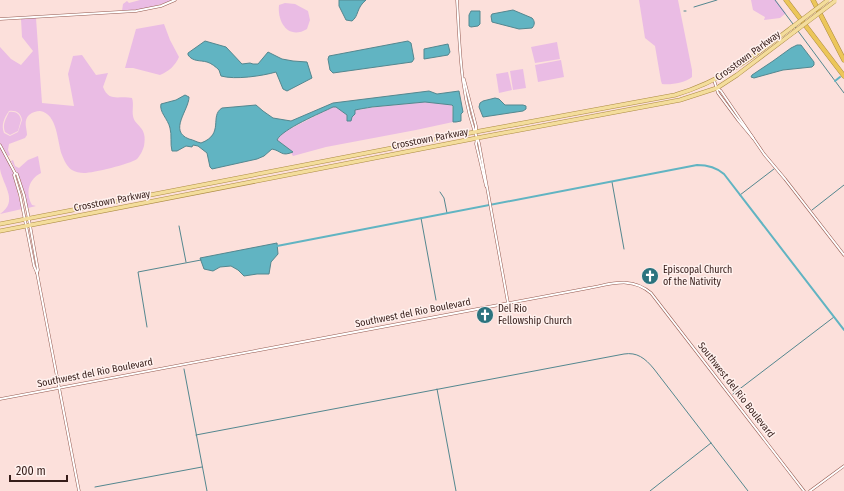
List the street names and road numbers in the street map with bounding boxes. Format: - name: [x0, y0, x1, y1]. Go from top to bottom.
- street label: Crosstown Parkway: [713, 28, 783, 84]
- street label: Crosstown Parkway: [391, 126, 470, 152]
- street label: Crosstown Parkway: [73, 188, 152, 214]
- street label: Southwest del Rio Boulevard: [354, 296, 472, 330]
- street label: Southwest del Rio Boulevard: [695, 340, 777, 440]
- street label: Southwest del Rio Boulevard: [36, 356, 154, 390]

